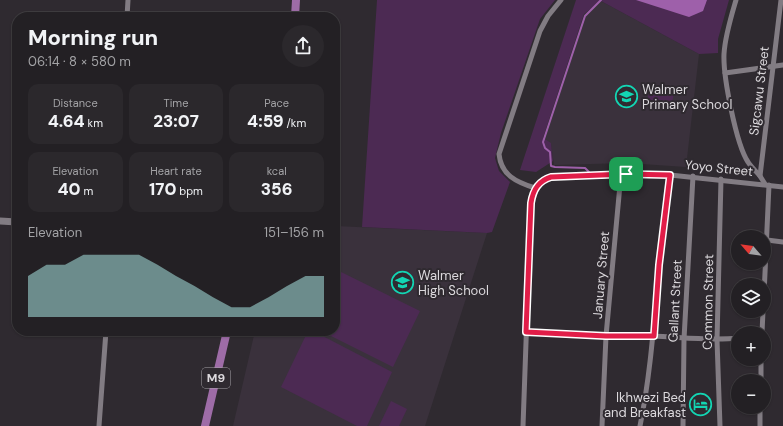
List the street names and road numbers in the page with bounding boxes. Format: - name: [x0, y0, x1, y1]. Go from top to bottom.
- street label: Sigcawu Street: [745, 45, 773, 137]
- street label: Yoyo Street: [684, 156, 754, 180]
- street label: January Street: [589, 230, 613, 320]
- street label: Common Street: [699, 254, 717, 350]
- street label: Gallant Street: [664, 259, 686, 343]
- road number: M9: [202, 368, 230, 388]

